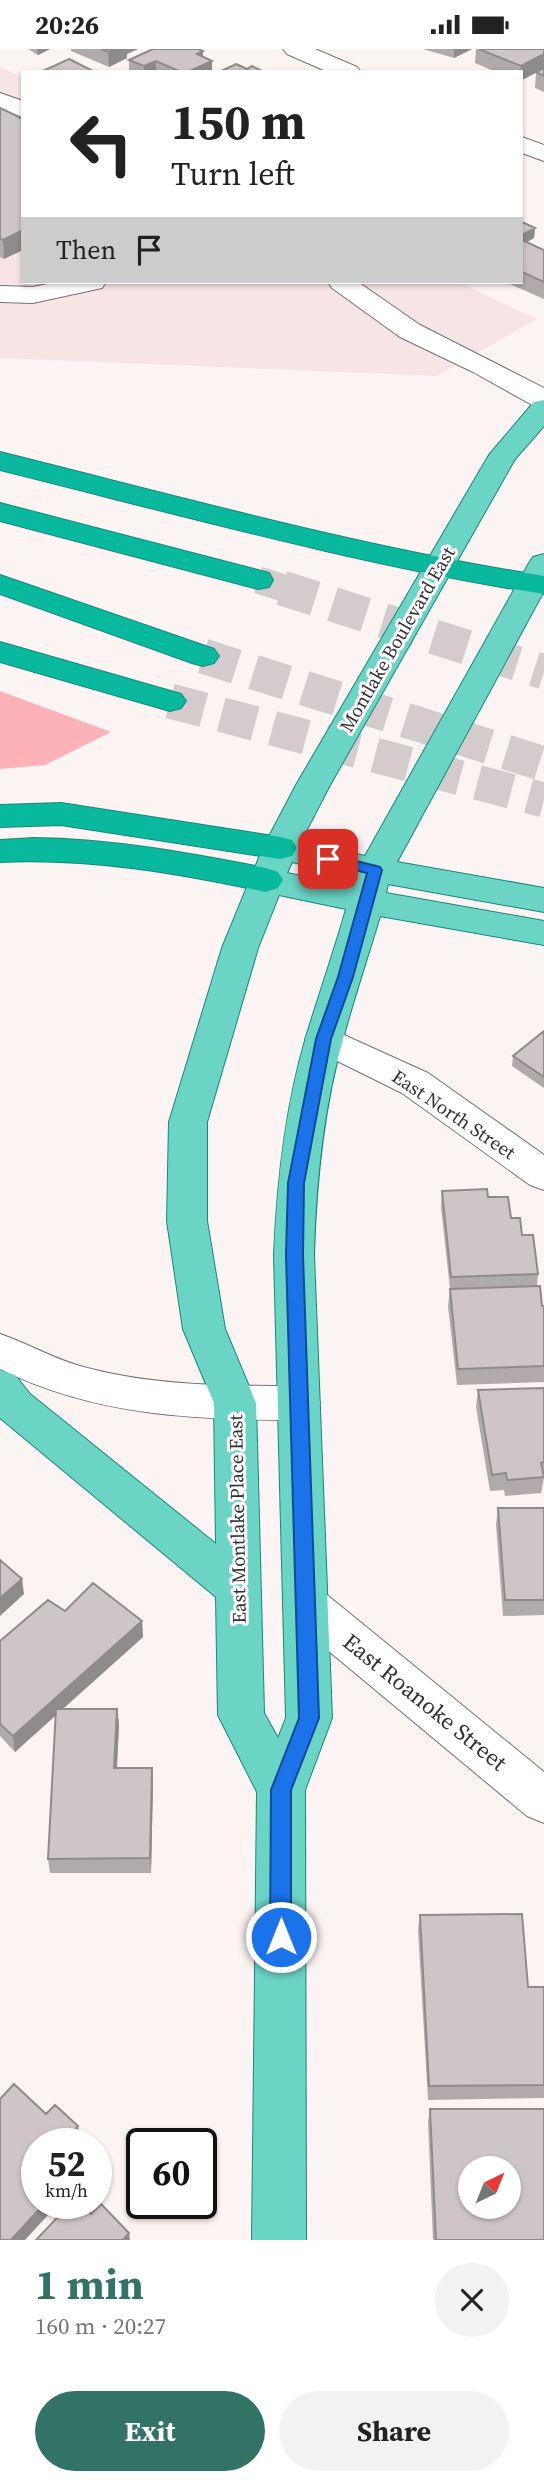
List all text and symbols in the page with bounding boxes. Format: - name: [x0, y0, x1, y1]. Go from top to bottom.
- text: 20:26: [35, 7, 99, 43]
- text: 150 m: [171, 88, 306, 155]
- icon: left: [56, 98, 147, 189]
- text: Turn left: [171, 152, 295, 196]
- icon: arrive: [130, 231, 168, 269]
- text: Then: [56, 232, 116, 268]
- street label: Montlake Boulevard East: [333, 541, 461, 736]
- pin: [298, 829, 358, 889]
- icon: arrive: [309, 840, 347, 878]
- street label: East North Street: [387, 1063, 522, 1165]
- street label: East Montlake Place East: [222, 1413, 252, 1624]
- street label: East Roanoke Street: [336, 1626, 514, 1778]
- position arrow: [244, 1900, 318, 1974]
- speed limit sign: 60: [126, 2128, 217, 2219]
- text: 52: [48, 2140, 85, 2188]
- north arrow: [458, 2156, 522, 2219]
- map controls: [458, 2156, 521, 2219]
- text: km/h: [45, 2178, 88, 2203]
- text: 1 min: [35, 2255, 144, 2313]
- button: close: [435, 2263, 509, 2337]
- text: 160 m · 20:27: [35, 2310, 166, 2342]
- button: Exit: [35, 2391, 265, 2471]
- button: Share: [279, 2391, 509, 2471]

